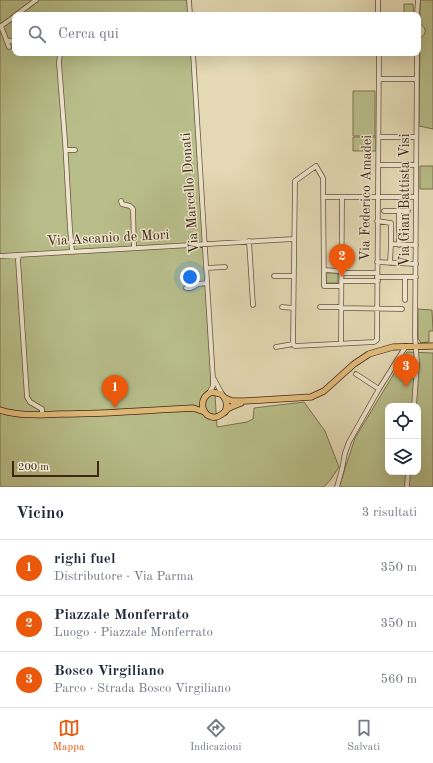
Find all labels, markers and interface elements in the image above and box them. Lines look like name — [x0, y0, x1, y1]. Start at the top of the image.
search box — [12, 12, 421, 56]
icon: search — [26, 23, 48, 45]
text: Cerca qui — [58, 27, 119, 42]
street label: Via Marcello Donati — [179, 132, 201, 254]
street label: Via Gian Battista Visi — [398, 133, 412, 266]
street label: Via Federico Amadei — [358, 135, 374, 261]
street label: Via Ascanio de Mori — [46, 228, 170, 248]
pin: 2 — [329, 244, 355, 277]
your location — [180, 267, 200, 287]
pin: 3 — [393, 354, 419, 387]
pin: 1 — [102, 375, 128, 408]
map controls — [385, 403, 421, 475]
button: locate — [385, 403, 421, 439]
button: layers — [385, 439, 421, 475]
scale bar — [12, 459, 99, 478]
text: 200 m — [18, 462, 49, 473]
text: Vicino — [16, 505, 64, 522]
text: 3 risultati — [362, 506, 417, 519]
text: righi fuel — [54, 552, 116, 567]
text: 1 — [25, 561, 33, 574]
text: 350 m — [380, 561, 417, 574]
text: Distributore · Via Parma — [54, 570, 193, 583]
text: Piazzale Monferrato — [54, 608, 189, 623]
text: 2 — [25, 617, 33, 630]
text: 350 m — [380, 617, 417, 630]
text: Luogo · Piazzale Monferrato — [54, 626, 213, 639]
text: Bosco Virgiliano — [54, 664, 164, 679]
text: 3 — [25, 673, 33, 686]
text: 560 m — [380, 673, 417, 686]
text: Parco · Strada Bosco Virgiliano — [54, 682, 231, 695]
tab: Mappa — [53, 717, 84, 755]
tab: Indicazioni — [190, 717, 241, 755]
tab: Salvati — [347, 717, 380, 755]

